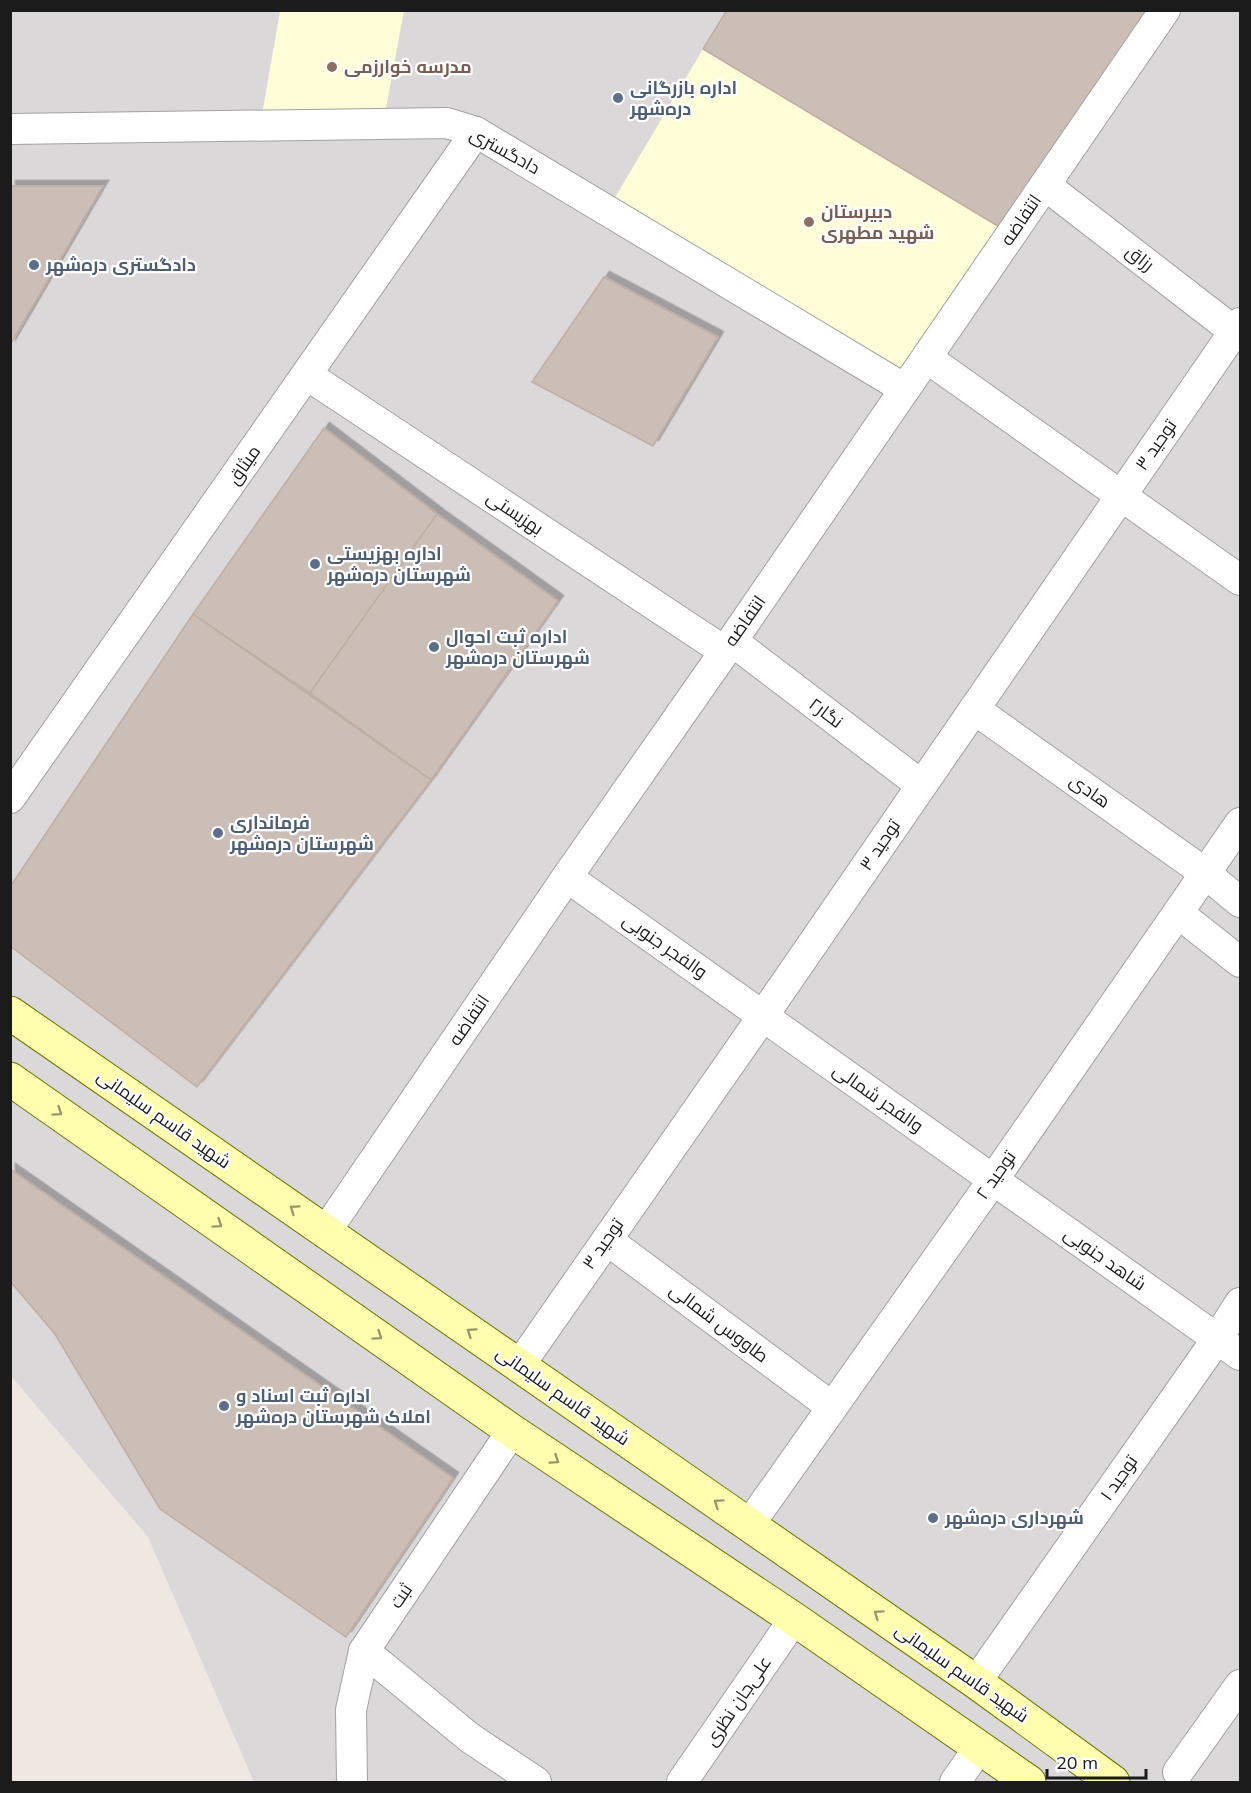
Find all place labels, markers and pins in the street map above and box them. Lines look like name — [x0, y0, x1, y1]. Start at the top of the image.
place label: مدرسه خوارزمی — [344, 55, 472, 78]
marker: مدرسه خوارزمی — [325, 60, 339, 74]
place label: اداره بازرگانی دره‌شهر — [629, 76, 737, 120]
marker: اداره بازرگانی دره‌شهر — [611, 91, 625, 105]
place label: دبیرستان شهید مطهری — [821, 200, 934, 244]
marker: دبیرستان شهید مطهری — [802, 215, 816, 229]
place label: دادگستری دره‌شهر — [45, 253, 196, 276]
marker: دادگستری دره‌شهر — [27, 258, 41, 272]
place label: اداره بهزیستی شهرستان دره‌شهر — [326, 542, 471, 586]
marker: اداره بهزیستی شهرستان دره‌شهر — [308, 557, 322, 571]
place label: اداره ثبت احوال شهرستان دره‌شهر — [445, 625, 590, 669]
marker: اداره ثبت احوال شهرستان دره‌شهر — [427, 640, 441, 654]
place label: فرمانداری شهرستان دره‌شهر — [229, 811, 374, 855]
marker: فرمانداری شهرستان دره‌شهر — [211, 826, 225, 840]
place label: اداره ثبت اسناد و املاک شهرستان دره‌شهر — [235, 1384, 431, 1428]
marker: اداره ثبت اسناد و املاک شهرستان دره‌شهر — [217, 1399, 231, 1413]
place label: شهرداری دره‌شهر — [944, 1506, 1084, 1529]
marker: شهرداری دره‌شهر — [926, 1511, 940, 1525]

